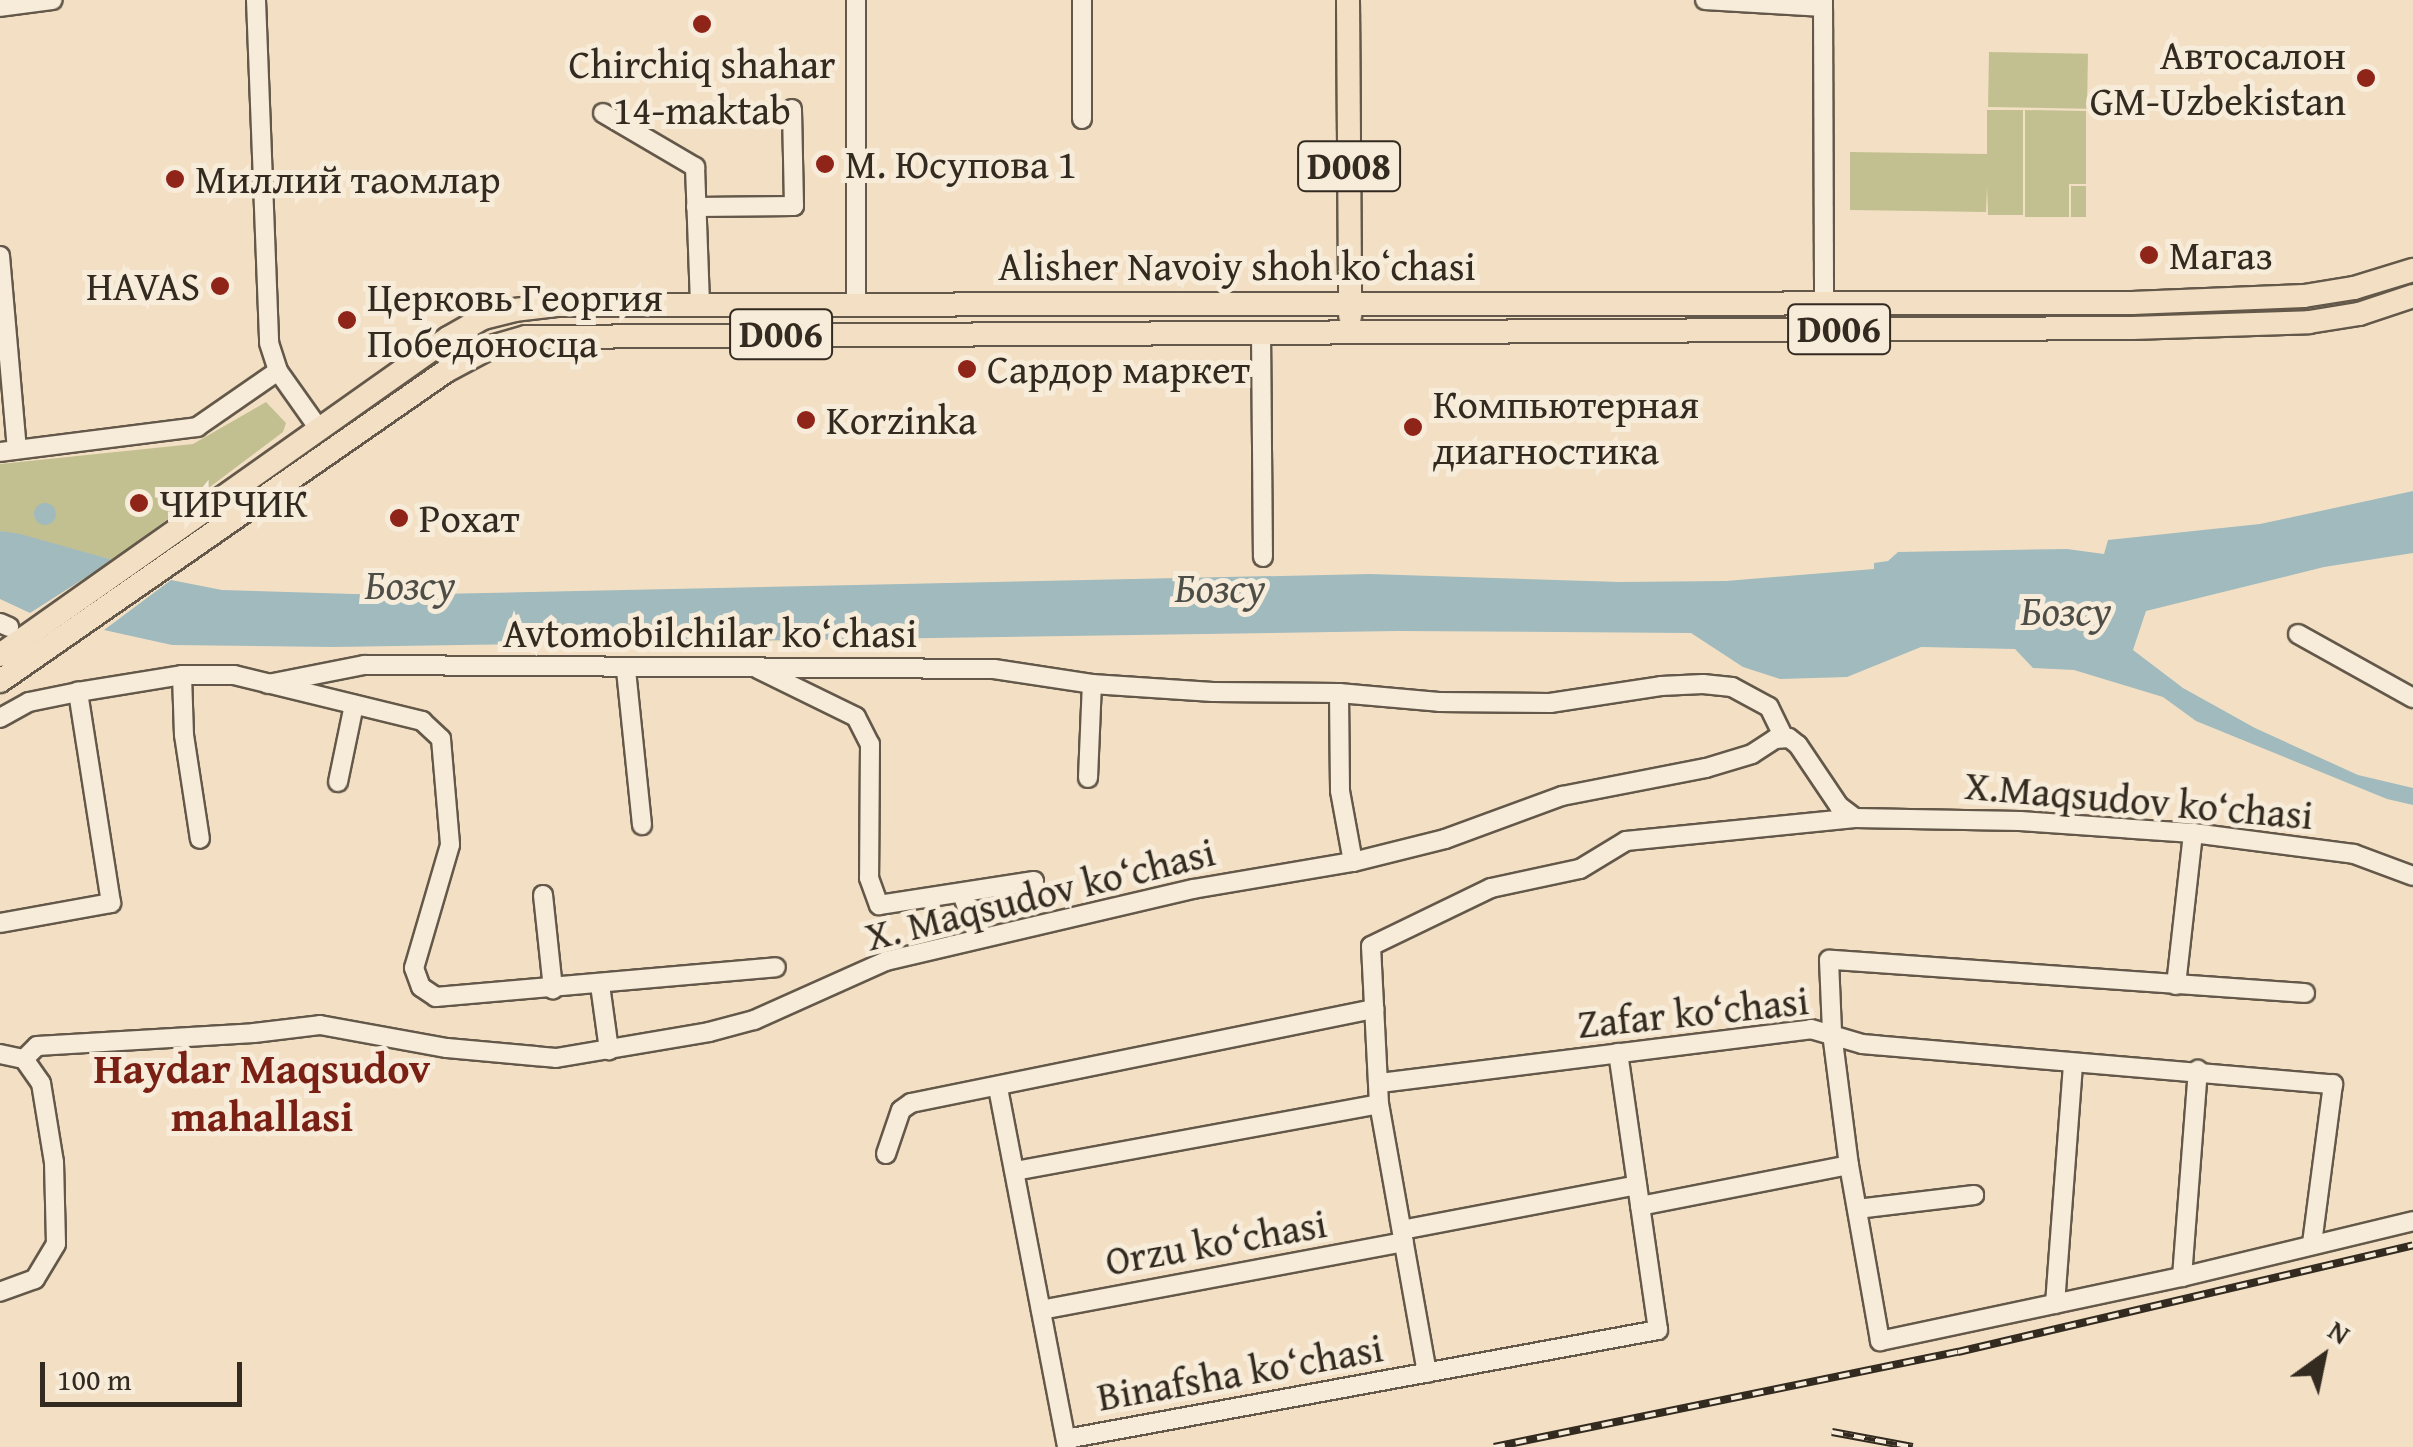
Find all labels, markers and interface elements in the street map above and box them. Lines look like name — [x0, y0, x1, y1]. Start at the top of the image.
marker: Chirchiq shahar 14-maktab — [691, 13, 713, 35]
place label: Автосалон GM-Uzbekistan — [2090, 31, 2346, 125]
place label: Chirchiq shahar 14-maktab — [568, 40, 836, 134]
marker: Автосалон GM-Uzbekistan — [2355, 67, 2377, 89]
road number: D008 — [1296, 133, 1402, 199]
place label: М. Юсупова 1 — [845, 140, 1077, 188]
marker: М. Юсупова 1 — [814, 153, 836, 175]
place label: Миллий таомлар — [195, 155, 501, 203]
marker: Миллий таомлар — [164, 168, 186, 190]
place label: Магаз — [2169, 231, 2273, 279]
street label: Alisher Navoiy shoh koʻchasi — [998, 242, 1476, 290]
marker: Магаз — [2138, 244, 2160, 266]
place label: HAVAS — [86, 262, 200, 310]
place label: Церковь Георгия Победоносца — [367, 273, 663, 367]
marker: HAVAS — [209, 275, 231, 297]
road number: D006 — [1786, 296, 1892, 362]
road number: D006 — [728, 301, 834, 367]
marker: Церковь Георгия Победоносца — [336, 309, 358, 331]
place label: Сардор маркет — [987, 345, 1250, 393]
marker: Сардор маркет — [956, 358, 978, 380]
place label: Компьютерная диагностика — [1433, 380, 1699, 474]
place label: Korzinka — [826, 396, 977, 444]
marker: Korzinka — [795, 409, 817, 431]
marker: Компьютерная диагностика — [1402, 416, 1424, 438]
place label: ЧИРЧИК — [159, 479, 308, 527]
marker: ЧИРЧИК — [128, 492, 150, 514]
place label: Рохат — [419, 494, 520, 542]
marker: Рохат — [388, 507, 410, 529]
water label: Бозсу — [364, 559, 456, 609]
water label: Бозсу — [1174, 562, 1266, 612]
water label: Бозсу — [2020, 585, 2112, 635]
street label: Avtomobilchilar ko‘chasi — [503, 609, 917, 657]
street label: X.Maqsudov ko‘chasi — [1963, 761, 2315, 839]
street label: X. Maqsudov ko‘chasi — [860, 827, 1220, 961]
street label: Zafar ko‘chasi — [1575, 976, 1811, 1048]
district label: Haydar Maqsudov mahallasi — [94, 1043, 430, 1142]
street label: Orzu ko‘chasi — [1102, 1199, 1330, 1285]
north arrow — [2273, 1307, 2373, 1407]
text: N — [2321, 1309, 2359, 1354]
street label: Binafsha ko‘chasi — [1093, 1323, 1387, 1421]
scale bar — [45, 1342, 248, 1404]
text: 100 m — [57, 1357, 131, 1401]

